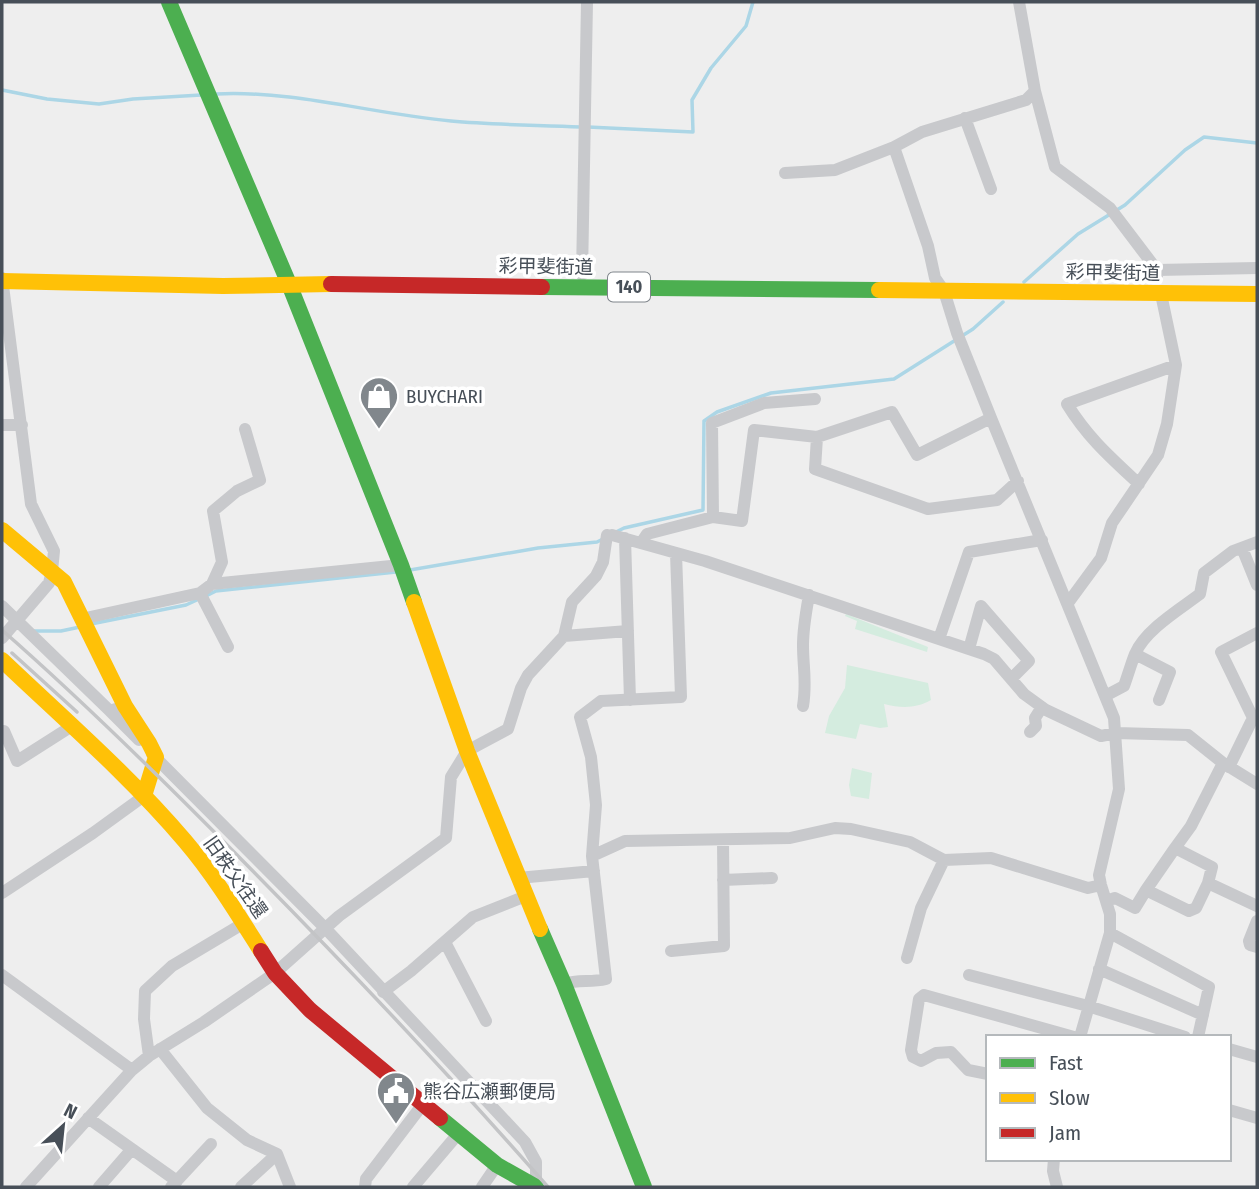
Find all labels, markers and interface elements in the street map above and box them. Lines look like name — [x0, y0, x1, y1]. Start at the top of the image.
street label: 彩甲斐街道 — [498, 254, 594, 279]
street label: 彩甲斐街道 — [1065, 260, 1161, 285]
road number: 140 — [608, 272, 650, 302]
shop icon: BUYCHARI — [358, 375, 400, 430]
place label: BUYCHARI — [406, 385, 483, 408]
street label: 旧秩父往還 — [199, 832, 272, 923]
legend — [986, 1035, 1231, 1161]
text: Fast — [1049, 1050, 1083, 1076]
public building icon: 熊谷広瀬郵便局 — [375, 1070, 417, 1125]
place label: 熊谷広瀬郵便局 — [423, 1080, 556, 1103]
text: Slow — [1049, 1085, 1090, 1111]
north arrow — [28, 1091, 98, 1161]
text: N — [60, 1098, 81, 1124]
text: Jam — [1049, 1120, 1081, 1146]

